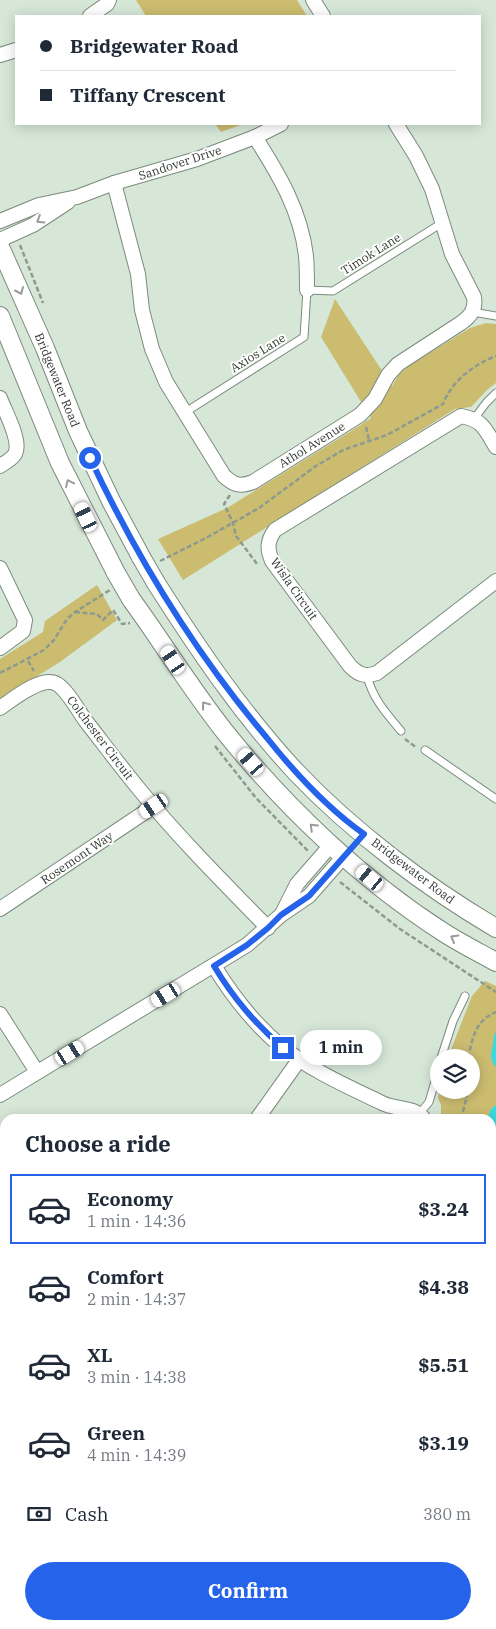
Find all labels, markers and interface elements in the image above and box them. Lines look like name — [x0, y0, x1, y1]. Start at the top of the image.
text: Bridgewater Road — [70, 34, 239, 58]
text: Tiffany Crescent — [70, 83, 225, 107]
street label: Sandover Drive — [136, 142, 223, 183]
one-way arrow — [36, 214, 45, 224]
street label: Timok Lane — [338, 229, 403, 278]
one-way arrow — [14, 286, 25, 295]
street label: Bridgewater Road — [32, 330, 83, 429]
street label: Axios Lane — [227, 330, 288, 375]
street label: Athol Avenue — [276, 418, 348, 471]
route start — [79, 447, 101, 469]
one-way arrow — [65, 479, 76, 488]
car — [72, 500, 99, 534]
street label: Wisla Circuit — [267, 555, 321, 623]
car — [158, 643, 187, 677]
street label: Colchester Circuit — [64, 693, 137, 783]
one-way arrow — [202, 701, 211, 711]
car — [235, 746, 266, 778]
car — [137, 791, 170, 821]
one-way arrow — [309, 824, 318, 833]
street label: Rosemont Way — [38, 828, 116, 887]
street label: Bridgewater Road — [369, 834, 458, 907]
car — [353, 863, 386, 893]
one-way arrow — [450, 934, 459, 944]
car — [149, 981, 182, 1009]
callout: 1 min — [300, 1030, 383, 1066]
route end — [272, 1037, 294, 1059]
text: 1 min — [319, 1037, 363, 1057]
car — [53, 1039, 86, 1067]
map controls — [430, 1049, 480, 1099]
button: layers — [430, 1049, 480, 1099]
text: Choose a ride — [25, 1129, 171, 1158]
icon: car — [27, 1187, 72, 1232]
text: Economy — [87, 1187, 173, 1211]
text: $3.24 — [418, 1197, 469, 1221]
text: 1 min · 14:36 — [87, 1211, 186, 1231]
icon: car — [27, 1265, 72, 1310]
text: Comfort — [87, 1265, 164, 1289]
text: $4.38 — [418, 1275, 469, 1299]
text: 2 min · 14:37 — [87, 1289, 186, 1309]
icon: car — [27, 1343, 72, 1388]
text: XL — [87, 1343, 113, 1367]
text: $5.51 — [418, 1353, 469, 1377]
text: 3 min · 14:38 — [87, 1367, 186, 1387]
icon: car — [27, 1421, 72, 1466]
text: Green — [87, 1421, 145, 1445]
text: $3.19 — [418, 1431, 469, 1455]
text: 4 min · 14:39 — [87, 1445, 186, 1465]
icon: cash — [25, 1500, 53, 1528]
text: Cash — [65, 1502, 109, 1526]
text: 380 m — [423, 1504, 471, 1524]
button: Confirm — [25, 1562, 471, 1620]

